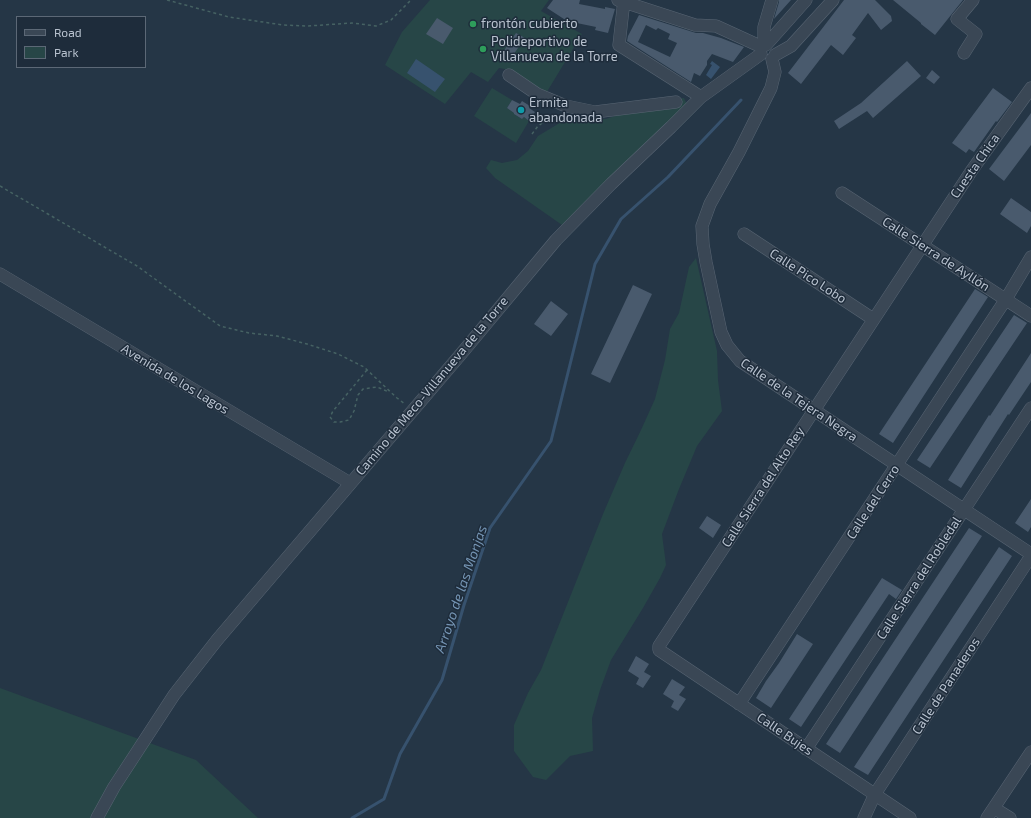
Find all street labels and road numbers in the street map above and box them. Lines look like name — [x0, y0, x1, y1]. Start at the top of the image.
street label: Cuesta Chica — [947, 131, 1003, 201]
street label: Calle Sierra de Ayllón — [879, 213, 993, 295]
street label: Calle Pico Lobo — [767, 245, 849, 307]
street label: Camino de Meco-Villanueva de la Torre — [353, 293, 511, 479]
street label: Avenida de los Lagos — [118, 341, 232, 417]
street label: Calle de la Tejera Negra — [738, 355, 860, 445]
street label: Calle Sierra del Alto Rey — [718, 424, 808, 550]
street label: Calle del Cerro — [843, 462, 903, 542]
street label: Calle Sierra del Robledal — [873, 514, 965, 642]
street label: Calle de Panaderos — [909, 635, 983, 737]
street label: Calle Bujes — [754, 710, 816, 758]

